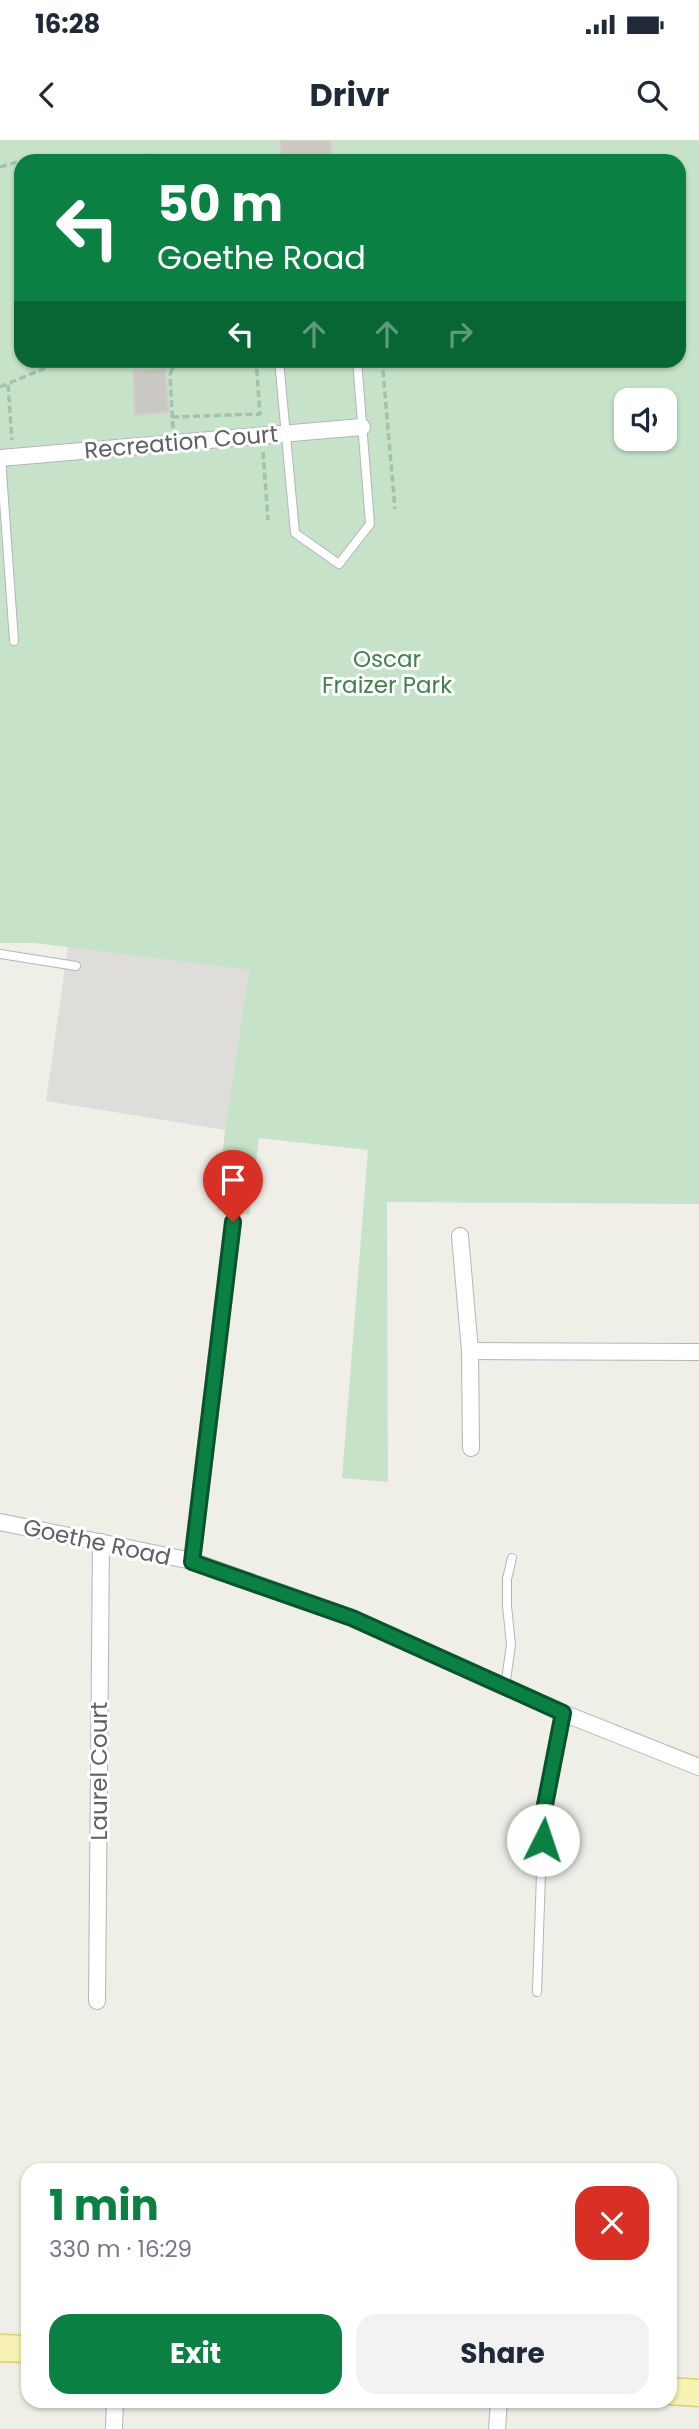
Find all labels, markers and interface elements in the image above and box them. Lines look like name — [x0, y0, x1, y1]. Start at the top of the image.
text: 16:28 — [35, 6, 100, 42]
text: Drivr — [309, 72, 390, 117]
icon: back — [28, 76, 66, 114]
icon: search — [633, 76, 671, 114]
text: 50 m — [157, 170, 283, 238]
icon: left — [42, 182, 133, 273]
text: Goethe Road — [157, 235, 366, 280]
icon: left — [222, 315, 260, 353]
icon: ahead — [295, 315, 333, 353]
icon: ahead — [368, 315, 406, 353]
icon: right — [441, 315, 479, 353]
map controls — [614, 388, 677, 451]
button: sound — [614, 388, 677, 451]
street label: Recreation Court — [83, 418, 279, 466]
park label: Oscar Fraizer Park — [322, 643, 452, 701]
pin — [203, 1150, 263, 1222]
icon: arrive — [214, 1161, 252, 1199]
street label: Goethe Road — [20, 1511, 174, 1573]
street label: Laurel Court — [83, 1702, 115, 1841]
position arrow — [506, 1803, 580, 1877]
text: 1 min — [49, 2176, 159, 2235]
button: close — [575, 2186, 649, 2260]
text: 330 m · 16:29 — [49, 2233, 192, 2265]
button: Exit — [49, 2314, 342, 2394]
button: Share — [356, 2314, 649, 2394]

